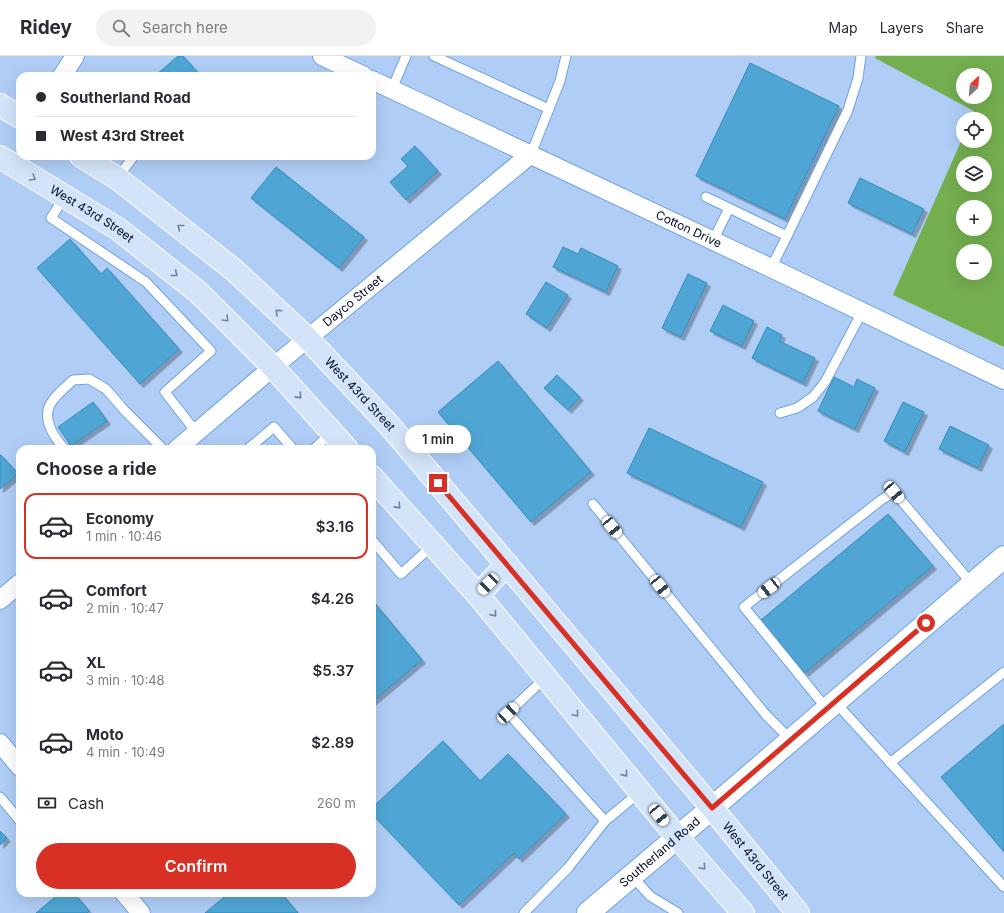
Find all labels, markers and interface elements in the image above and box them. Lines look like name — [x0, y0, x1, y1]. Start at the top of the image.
search box — [96, 10, 376, 46]
text: Ridey — [20, 16, 72, 39]
icon: search — [110, 17, 132, 39]
text: Search here — [142, 18, 228, 37]
text: Map — [829, 19, 858, 36]
text: Layers — [880, 19, 924, 36]
text: Share — [946, 19, 984, 36]
north arrow — [956, 68, 992, 104]
map controls — [956, 68, 992, 280]
text: Southerland Road — [60, 88, 191, 107]
button: locate — [956, 112, 992, 148]
text: West 43rd Street — [60, 126, 184, 145]
button: layers — [956, 156, 992, 192]
one-way arrow — [29, 173, 36, 180]
street label: West 43rd Street — [48, 181, 137, 246]
button: + — [956, 200, 992, 236]
street label: Cotton Drive — [654, 207, 724, 251]
one-way arrow — [177, 225, 184, 232]
button: − — [956, 244, 992, 280]
one-way arrow — [171, 269, 178, 276]
street label: Dayco Street — [320, 271, 386, 330]
one-way arrow — [275, 309, 283, 317]
one-way arrow — [221, 314, 229, 322]
street label: West 43rd Street — [322, 354, 399, 434]
one-way arrow — [294, 391, 301, 398]
callout: 1 min — [405, 425, 471, 453]
text: 1 min — [422, 431, 454, 447]
text: Choose a ride — [36, 458, 157, 479]
route end — [429, 474, 447, 492]
car — [882, 479, 906, 505]
one-way arrow — [393, 501, 401, 509]
icon: car — [38, 508, 74, 544]
text: Economy — [86, 509, 154, 528]
car — [600, 514, 624, 540]
text: $3.16 — [316, 517, 354, 536]
text: 1 min · 10:46 — [86, 528, 162, 544]
car — [475, 571, 501, 597]
car — [648, 573, 672, 599]
car — [756, 576, 782, 600]
icon: car — [38, 580, 74, 616]
text: Comfort — [86, 581, 147, 600]
text: $4.26 — [311, 589, 354, 608]
text: 2 min · 10:47 — [86, 600, 164, 616]
one-way arrow — [489, 609, 496, 616]
route start — [917, 614, 935, 632]
icon: car — [38, 652, 74, 688]
text: XL — [86, 653, 106, 672]
text: $5.37 — [313, 661, 354, 680]
text: 3 min · 10:48 — [86, 672, 165, 688]
car — [495, 700, 521, 726]
one-way arrow — [572, 709, 579, 717]
icon: car — [38, 724, 74, 760]
text: Moto — [86, 725, 124, 744]
text: $2.89 — [311, 733, 354, 752]
text: 4 min · 10:49 — [86, 744, 165, 760]
one-way arrow — [621, 769, 628, 776]
icon: cash — [36, 792, 58, 814]
text: Cash — [68, 794, 104, 813]
text: 260 m — [317, 795, 356, 811]
car — [647, 802, 671, 828]
street label: Southerland Road — [616, 813, 703, 890]
street label: West 43rd Street — [720, 819, 792, 903]
button: Confirm — [36, 843, 356, 889]
one-way arrow — [699, 862, 706, 870]

